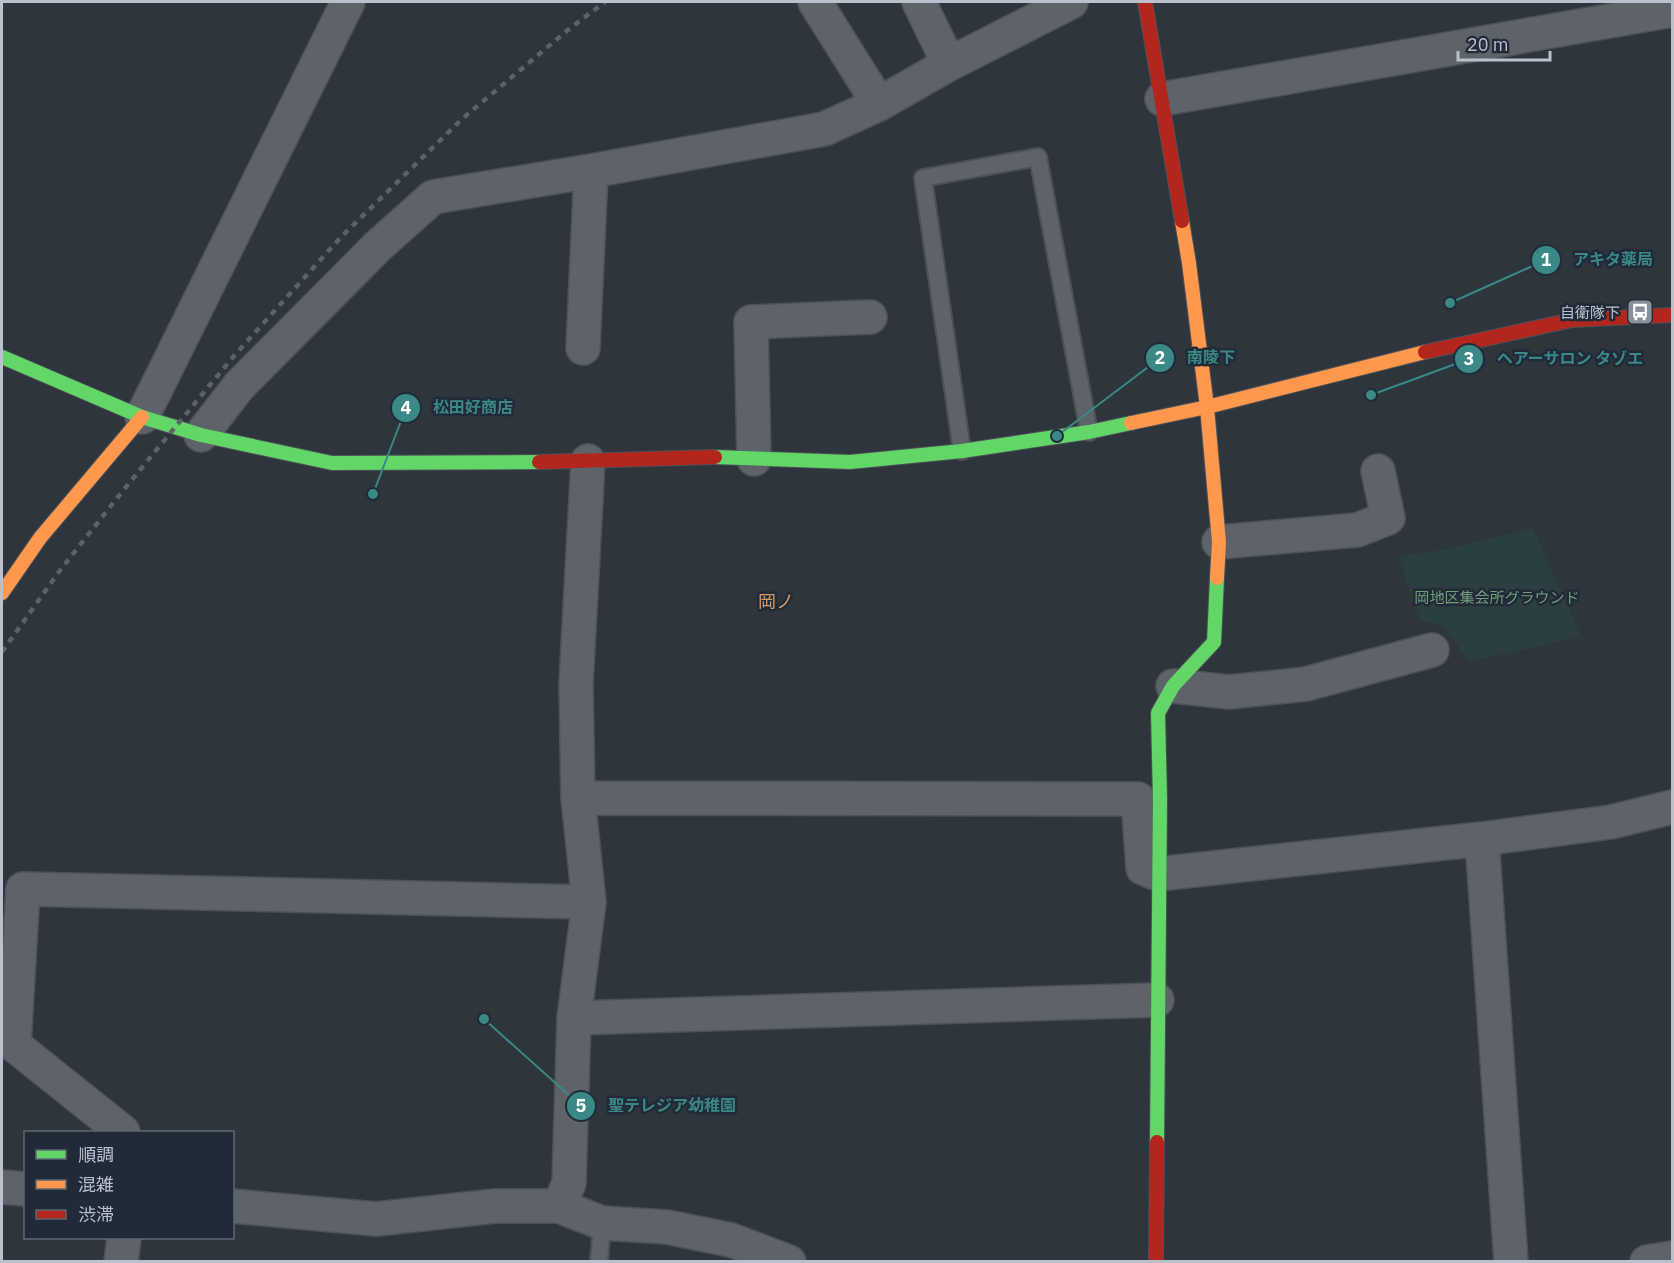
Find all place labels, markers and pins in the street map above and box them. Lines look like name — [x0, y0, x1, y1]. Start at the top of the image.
callout: アキタ薬局 — [1531, 243, 1665, 277]
bus stop icon: 自衛隊下 — [1625, 297, 1655, 327]
place label: 自衛隊下 — [1560, 303, 1620, 322]
callout: 南陵下 — [1145, 341, 1247, 375]
callout: ヘアーサロン タゾエ — [1454, 342, 1655, 376]
callout: 松田好商店 — [391, 391, 525, 425]
callout: 聖テレジア幼稚園 — [566, 1089, 748, 1123]

